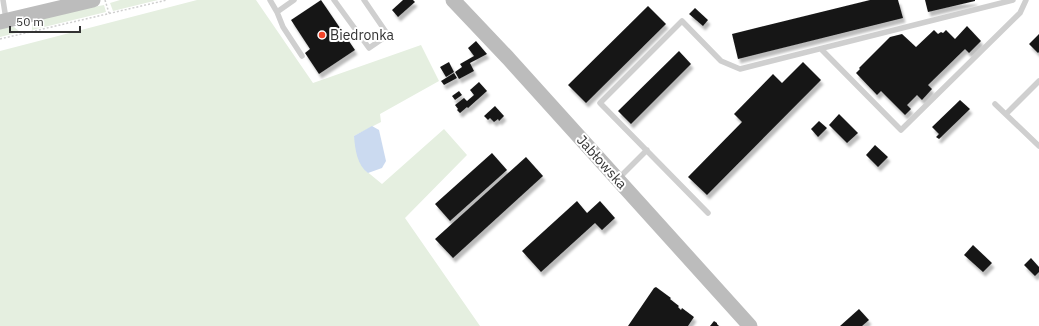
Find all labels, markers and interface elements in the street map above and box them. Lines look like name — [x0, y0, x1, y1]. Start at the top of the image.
scale bar — [10, 8, 80, 34]
text: 50 m — [16, 14, 44, 29]
place label: Biedronka — [330, 26, 395, 44]
marker: Biedronka — [317, 30, 327, 40]
street label: Jabłowska — [573, 131, 631, 193]

